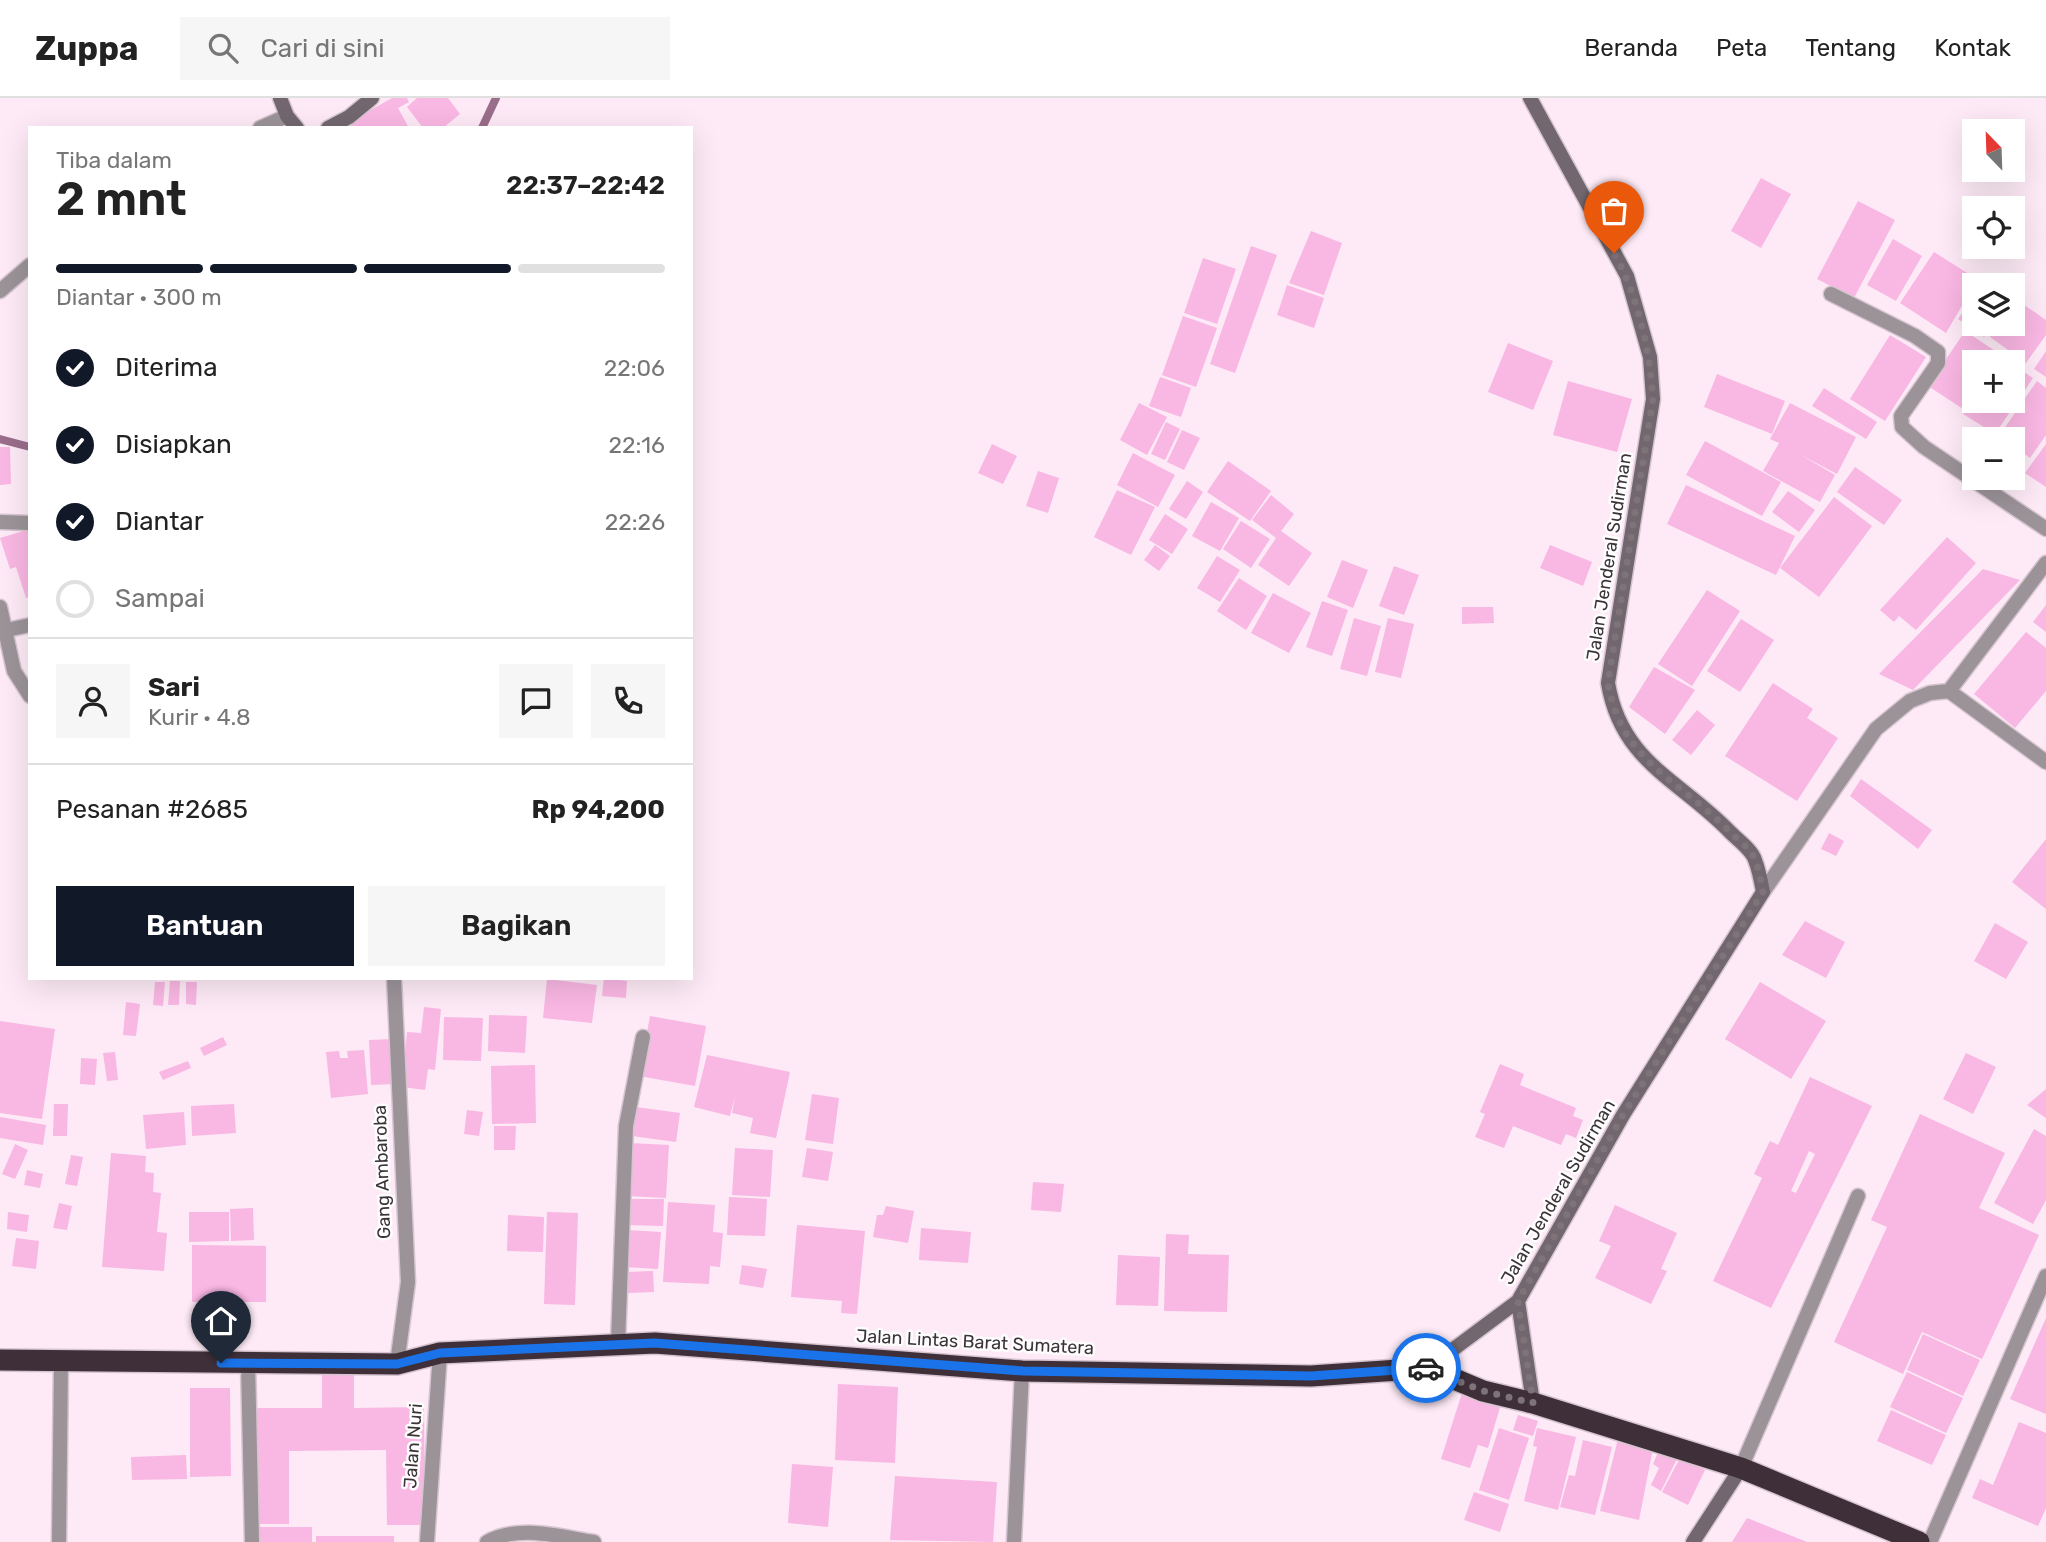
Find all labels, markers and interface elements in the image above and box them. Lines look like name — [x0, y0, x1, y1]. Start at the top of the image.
search box — [180, 17, 670, 80]
text: Zuppa — [35, 29, 138, 68]
icon: search — [204, 29, 242, 67]
text: Cari di sini — [260, 33, 384, 64]
text: Beranda — [1584, 34, 1678, 62]
text: Peta — [1716, 34, 1767, 62]
text: Tentang — [1805, 34, 1896, 62]
text: Kontak — [1934, 34, 2011, 62]
north arrow — [1962, 119, 2025, 182]
map controls — [1962, 119, 2025, 490]
text: Tiba dalam — [56, 146, 172, 174]
text: 22:37–22:42 — [506, 170, 665, 201]
text: 2 mnt — [56, 172, 187, 227]
pin — [1584, 181, 1644, 253]
icon: bag — [1595, 192, 1633, 230]
button: locate — [1962, 196, 2025, 259]
button: layers — [1962, 273, 2025, 336]
text: Diantar · 300 m — [56, 283, 222, 311]
icon: check — [56, 349, 94, 387]
button: + — [1962, 350, 2025, 413]
text: Diterima — [115, 352, 218, 383]
text: 22:06 — [604, 354, 665, 382]
icon: check — [56, 426, 94, 464]
button: − — [1962, 427, 2025, 490]
text: Disiapkan — [115, 429, 232, 460]
text: 22:16 — [608, 431, 665, 459]
street label: Jalan Jenderal Sudirman — [1582, 451, 1636, 663]
icon: check — [56, 503, 94, 541]
text: Diantar — [115, 506, 204, 537]
text: 22:26 — [605, 508, 665, 536]
text: Sampai — [115, 583, 205, 614]
button: person — [56, 664, 130, 738]
button: chat — [499, 664, 573, 738]
button: phone — [591, 664, 665, 738]
text: Sari — [148, 672, 200, 703]
text: Kurir · 4.8 — [148, 703, 251, 731]
text: Pesanan #2685 — [56, 794, 248, 825]
text: Rp 94,200 — [532, 794, 665, 825]
button: Bantuan — [56, 886, 354, 966]
button: Bagikan — [368, 886, 665, 966]
street label: Jalan Jenderal Sudirman — [1496, 1095, 1620, 1289]
street label: Gang Ambaroba — [369, 1105, 395, 1239]
pin — [191, 1291, 251, 1363]
icon: home — [202, 1302, 240, 1340]
street label: Jalan Lintas Barat Sumatera — [855, 1325, 1095, 1359]
courier — [1391, 1333, 1461, 1403]
icon: car — [1407, 1349, 1445, 1387]
street label: Jalan Nuri — [399, 1403, 427, 1489]

